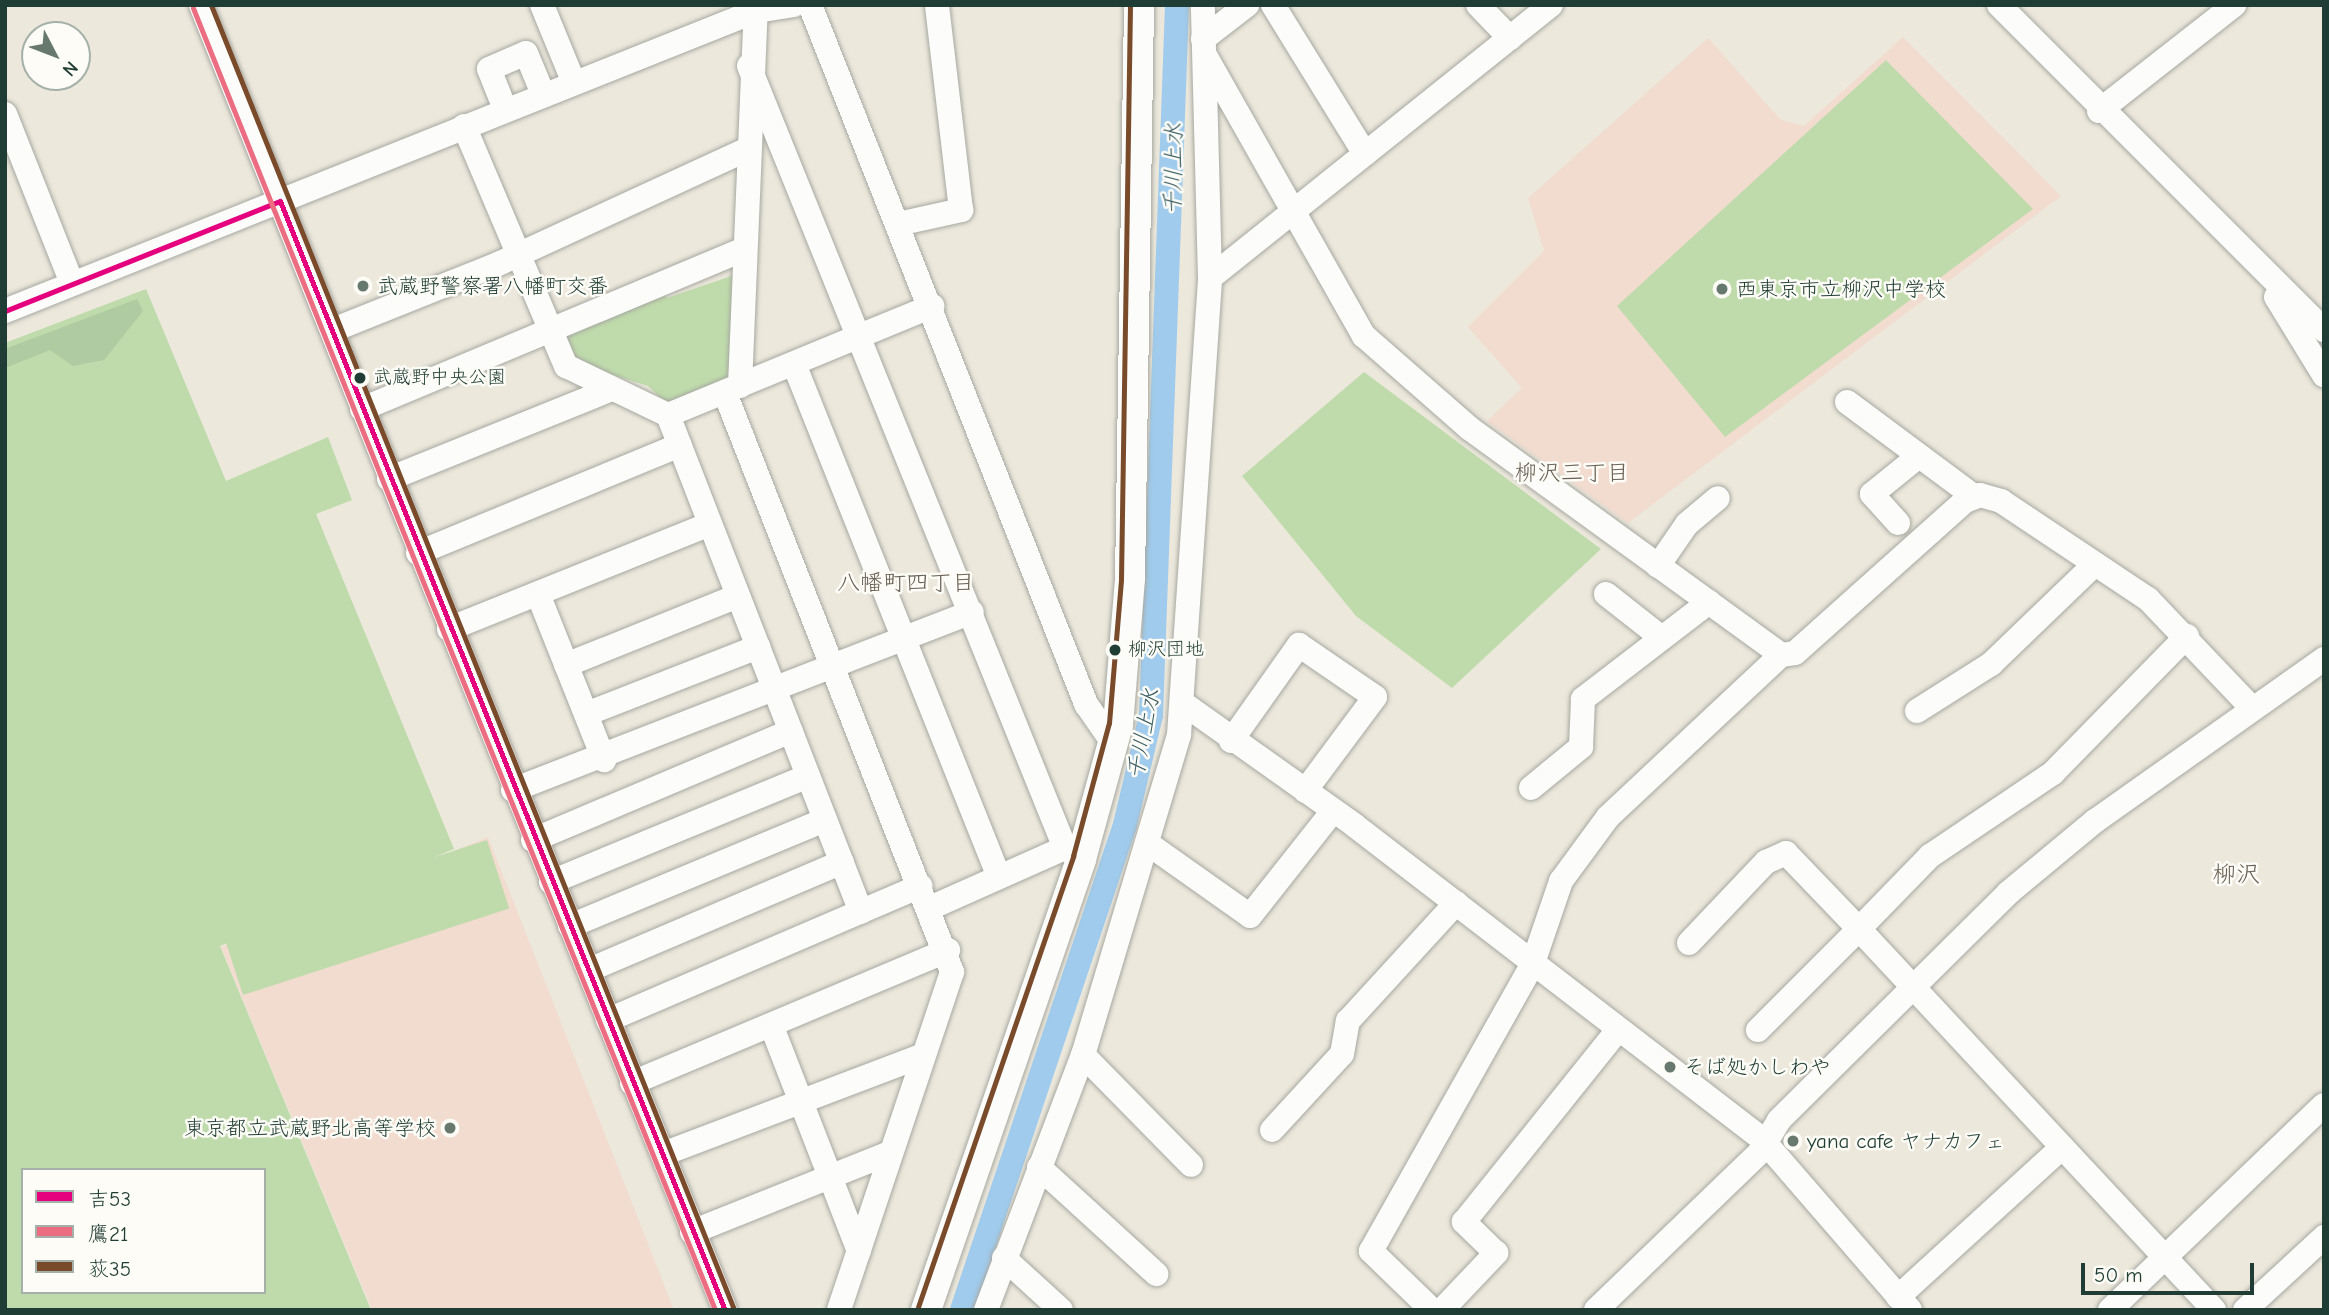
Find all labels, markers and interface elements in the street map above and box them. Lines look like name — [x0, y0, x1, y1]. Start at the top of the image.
north arrow — [21, 21, 91, 91]
text: N — [58, 57, 82, 81]
water label: 千川上水 — [1159, 123, 1189, 215]
place label: 武蔵野警察署八幡町交番 — [377, 273, 608, 299]
place label: 西東京市立柳沢中学校 — [1736, 276, 1946, 302]
marker: 武蔵野警察署八幡町交番 — [355, 278, 371, 294]
marker: 西東京市立柳沢中学校 — [1714, 281, 1730, 297]
place label: 武蔵野中央公園 — [373, 367, 506, 389]
marker: 武蔵野中央公園 — [353, 371, 367, 385]
district label: 柳沢三丁目 — [1515, 459, 1629, 487]
district label: 八幡町四丁目 — [837, 569, 975, 597]
place label: 柳沢団地 — [1128, 639, 1204, 661]
marker: 柳沢団地 — [1108, 643, 1122, 657]
water label: 千川上水 — [1122, 686, 1166, 782]
district label: 柳沢 — [2212, 861, 2260, 889]
place label: そば処かしわや — [1684, 1054, 1831, 1080]
marker: そば処かしわや — [1662, 1059, 1678, 1075]
place label: 東京都立武蔵野北高等学校 — [184, 1115, 436, 1141]
marker: 東京都立武蔵野北高等学校 — [442, 1120, 458, 1136]
place label: yana cafe ヤナカフェ — [1807, 1128, 2005, 1154]
marker: yana cafe ヤナカフェ — [1785, 1133, 1801, 1149]
legend — [21, 1168, 266, 1294]
text: 吉53 — [88, 1187, 131, 1211]
text: 鷹21 — [88, 1222, 128, 1246]
scale bar — [2084, 1248, 2257, 1292]
text: 荻35 — [88, 1257, 131, 1281]
text: 50 m — [2094, 1263, 2143, 1287]

